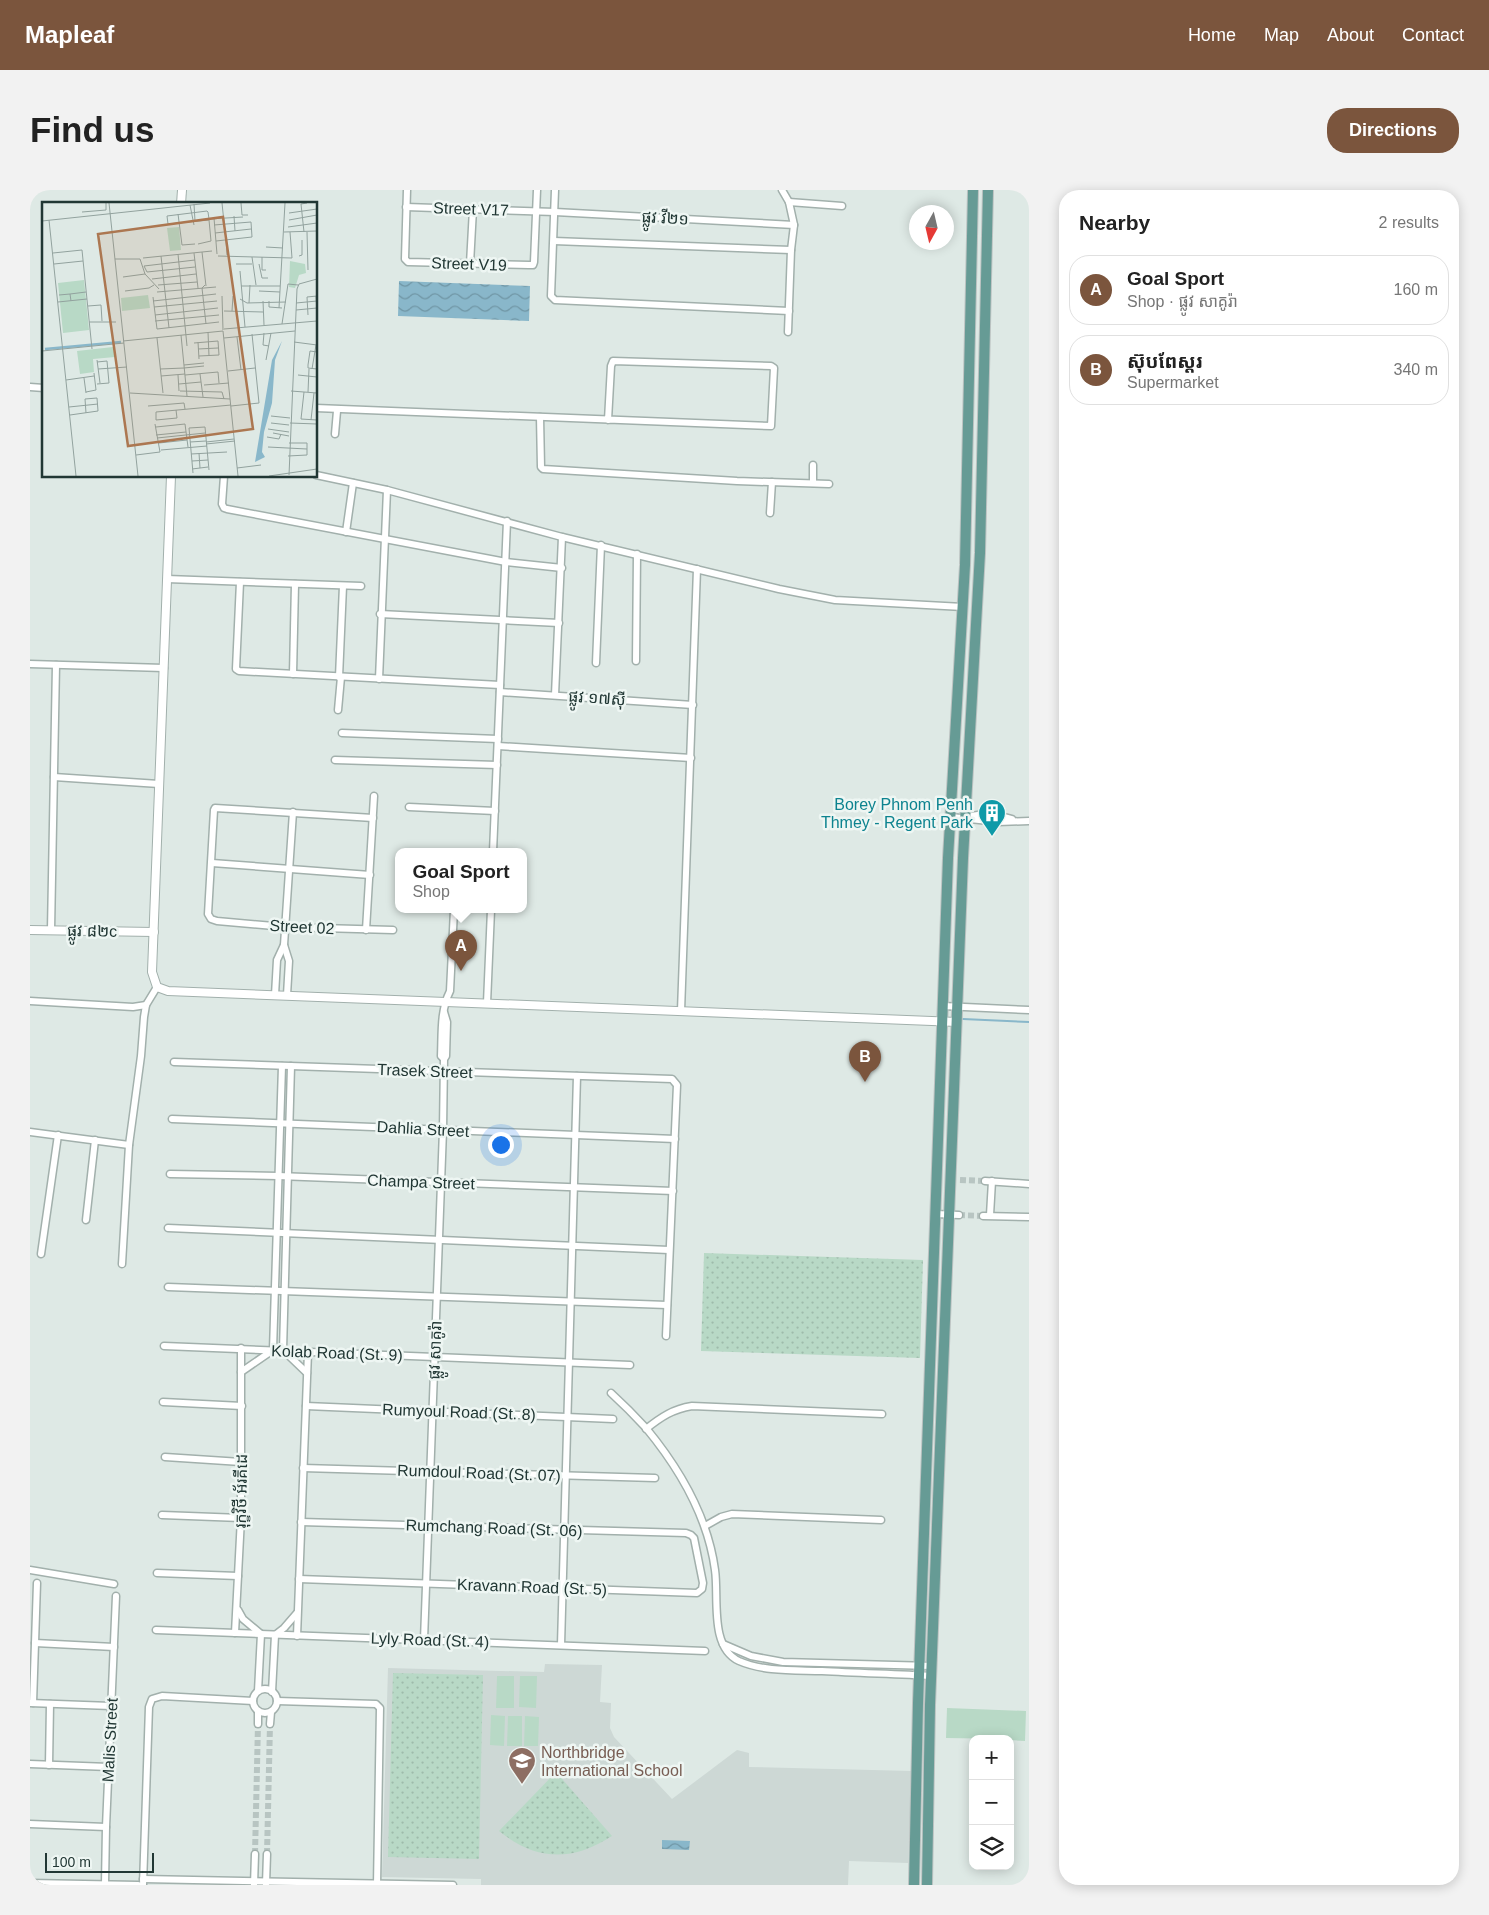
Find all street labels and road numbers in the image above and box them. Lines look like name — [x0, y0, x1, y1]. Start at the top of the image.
street label: Street V17 — [433, 199, 509, 219]
street label: ផ្លូវ វី២១ — [641, 207, 689, 233]
street label: Street V19 — [431, 254, 507, 274]
street label: ផ្លូវ ១៧ស៊ី — [567, 686, 626, 714]
street label: Street 02 — [269, 917, 335, 937]
street label: ផ្លូវ ៨២c — [67, 922, 117, 946]
street label: Trasek Street — [377, 1061, 474, 1081]
street label: Dahlia Street — [376, 1118, 470, 1140]
street label: Champa Street — [367, 1172, 476, 1192]
street label: ផ្លូវ សាគូរ៉ា — [425, 1320, 450, 1380]
street label: Kolab Road (St. 9) — [271, 1342, 403, 1364]
street label: Rumyoul Road (St. 8) — [382, 1401, 536, 1423]
street label: រុក្ខវិថី អ័រគីដេ — [229, 1454, 253, 1528]
street label: Rumdoul Road (St. 07) — [397, 1462, 561, 1484]
street label: Rumchang Road (St. 06) — [405, 1516, 583, 1540]
street label: Kravann Road (St. 5) — [457, 1576, 607, 1598]
street label: Lyly Road (St. 4) — [370, 1629, 490, 1651]
street label: Malis Street — [99, 1697, 121, 1783]

